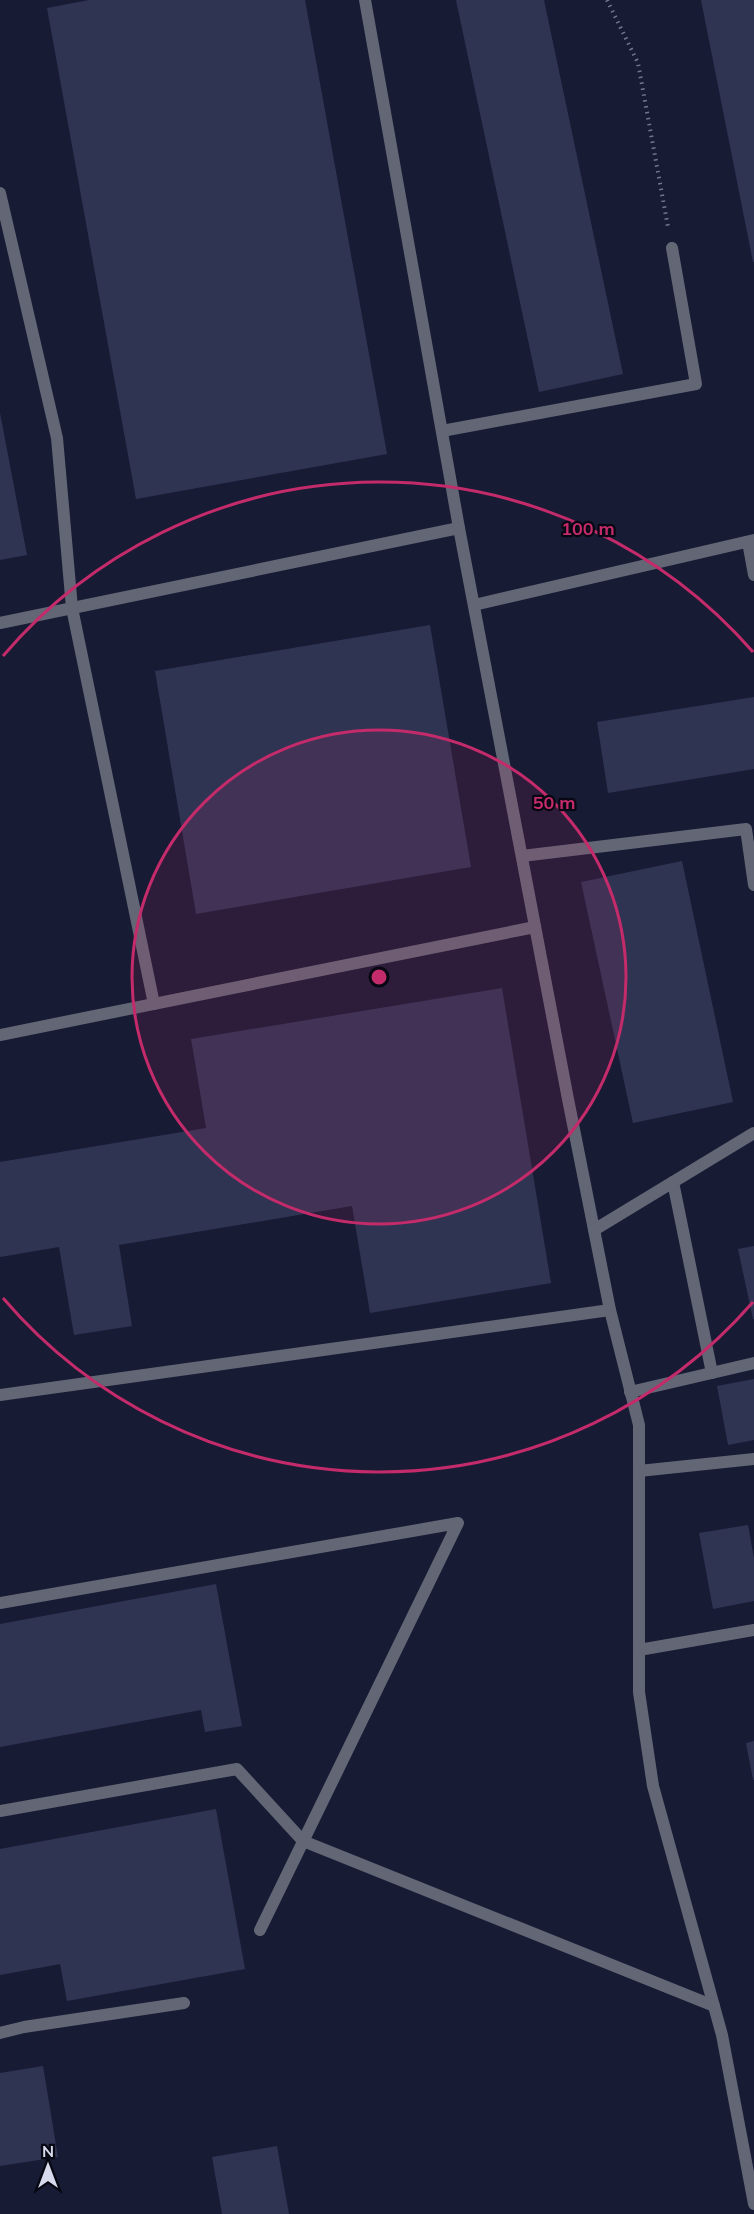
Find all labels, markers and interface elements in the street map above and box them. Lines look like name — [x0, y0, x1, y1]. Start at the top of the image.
text: 100 m — [561, 517, 615, 540]
text: 50 m — [533, 791, 575, 814]
centre of rings — [369, 967, 389, 987]
north arrow — [18, 2136, 78, 2196]
text: N — [42, 2141, 54, 2161]

